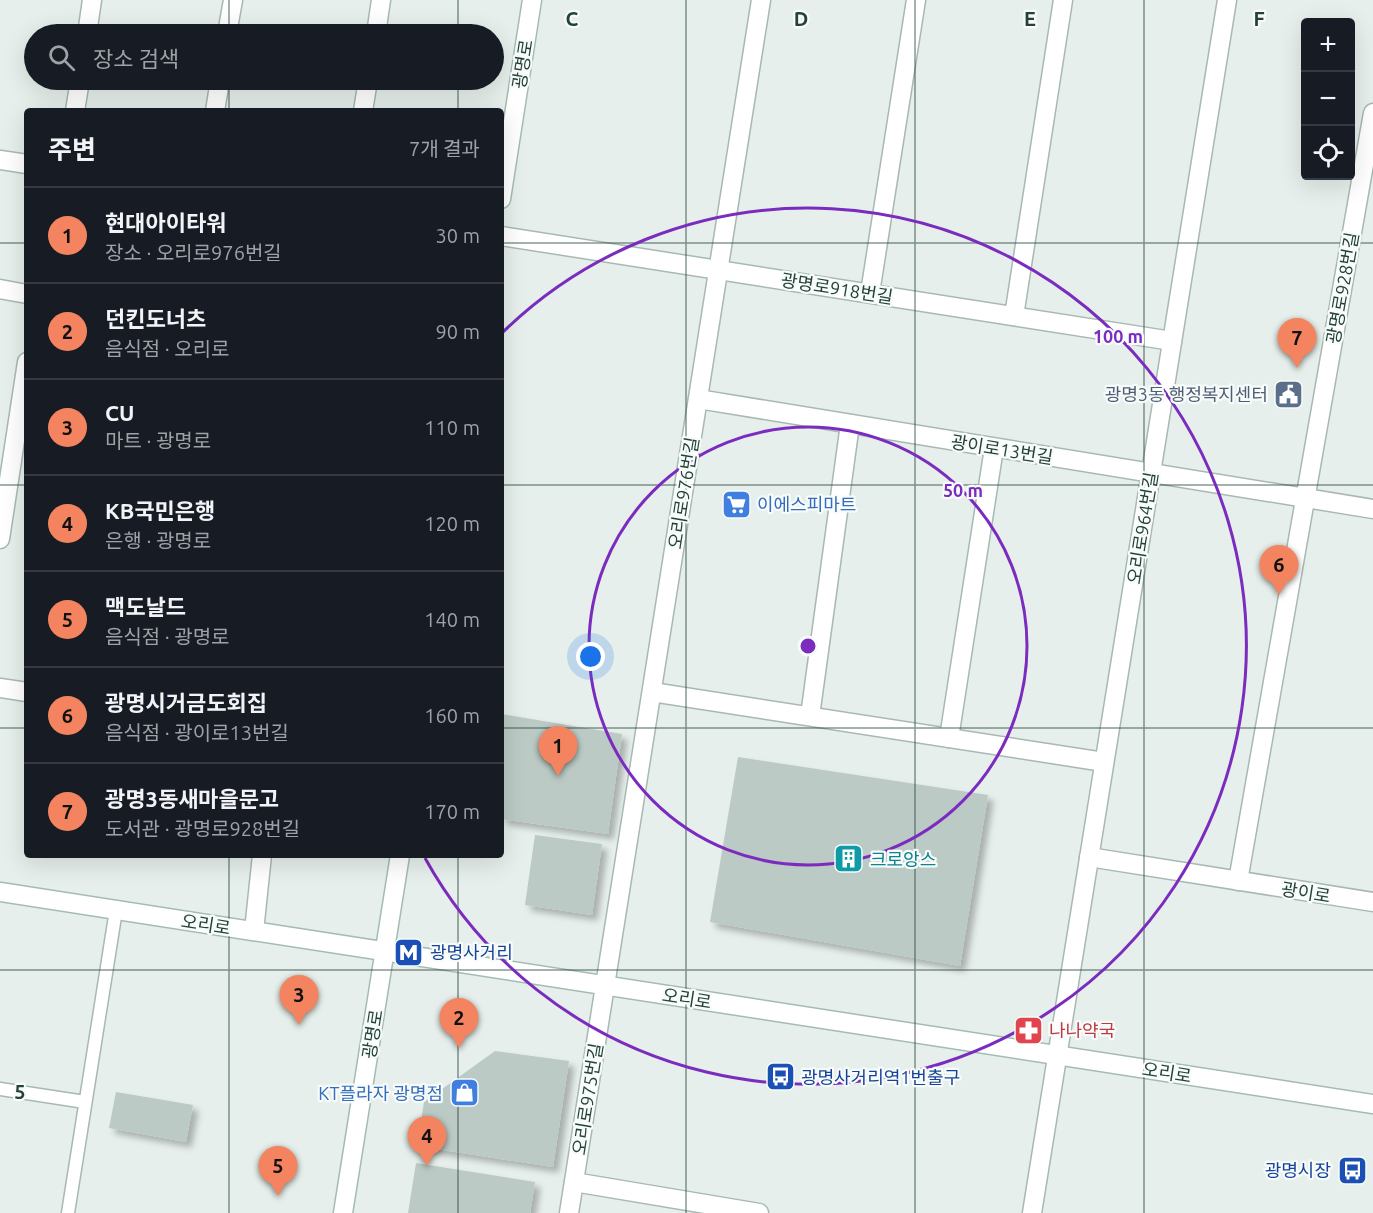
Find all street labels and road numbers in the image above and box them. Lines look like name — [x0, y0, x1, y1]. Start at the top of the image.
street label: 광명로 — [508, 38, 536, 90]
street label: 광명로928번길 — [1322, 230, 1362, 346]
street label: 광명로918번길 — [780, 269, 894, 307]
street label: 광이로13번길 — [950, 431, 1054, 467]
street label: 오리로976번길 — [664, 436, 702, 550]
street label: 오리로964번길 — [1123, 471, 1161, 585]
street label: 광이로 — [1280, 878, 1332, 906]
street label: 오리로 — [180, 910, 232, 938]
street label: 오리로 — [661, 984, 713, 1012]
street label: 광명로 — [358, 1008, 386, 1060]
street label: 오리로975번길 — [568, 1042, 606, 1156]
street label: 오리로 — [1141, 1058, 1193, 1086]

